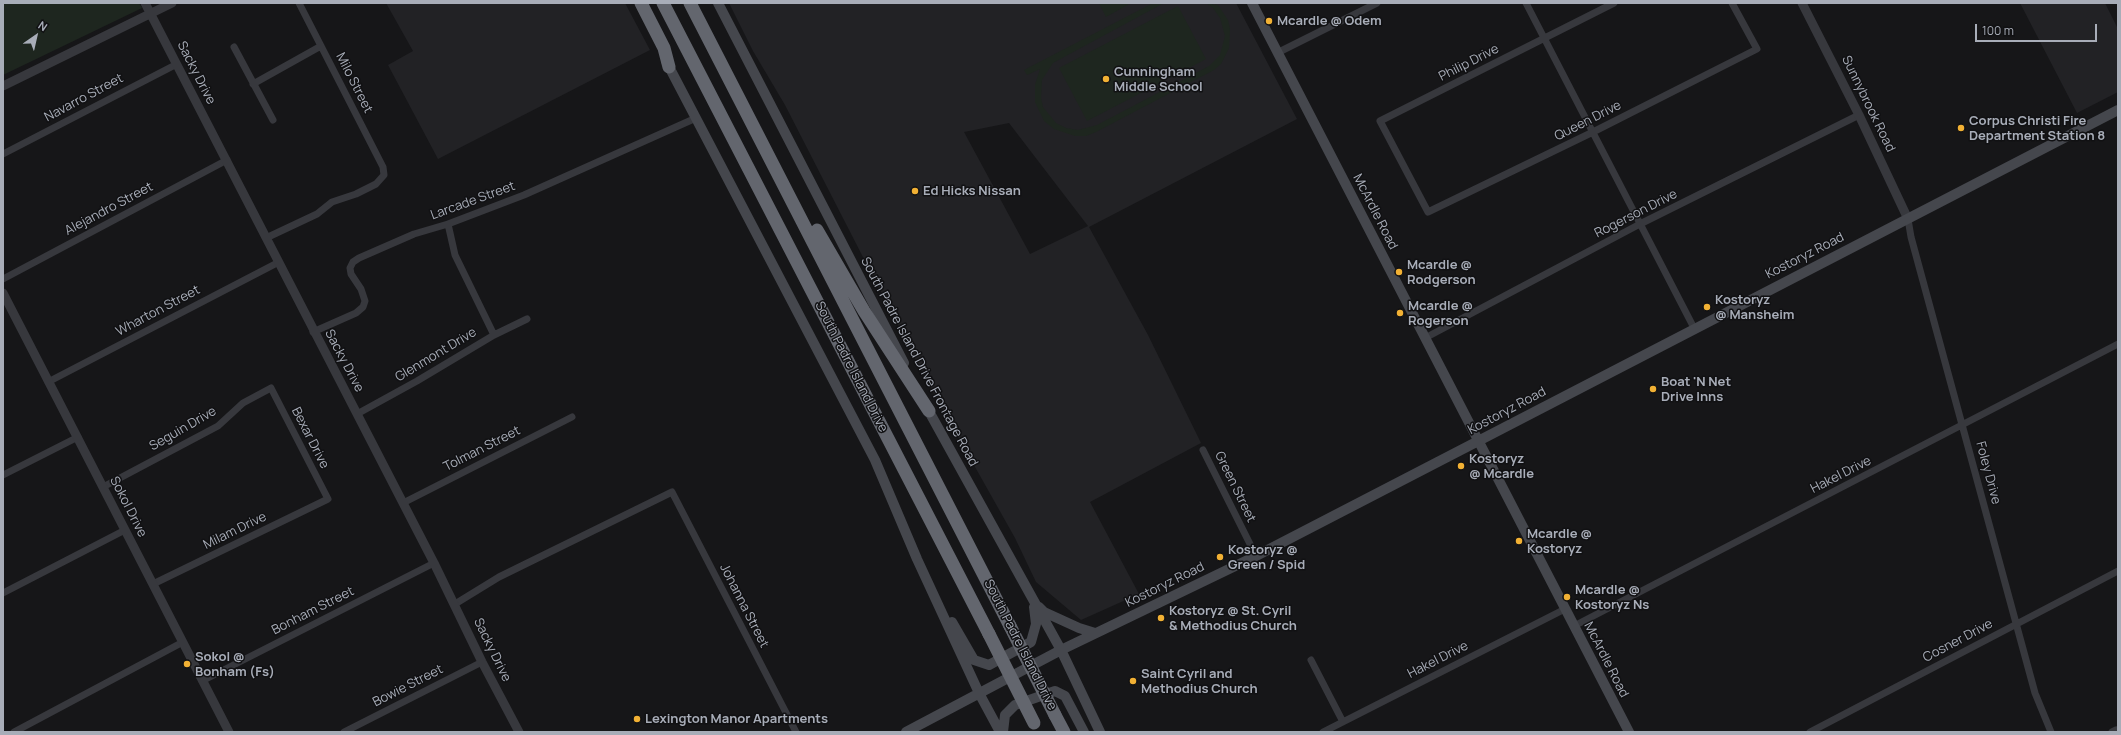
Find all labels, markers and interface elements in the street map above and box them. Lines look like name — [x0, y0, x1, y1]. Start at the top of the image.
place label: Mcardle @ Odem — [1277, 13, 1382, 29]
north arrow — [16, 16, 56, 56]
marker: Mcardle @ Odem — [1264, 16, 1274, 26]
scale bar — [1977, 16, 2099, 42]
text: N — [36, 17, 50, 34]
text: 100 m — [1982, 22, 2014, 39]
street label: Sacky Drive — [173, 39, 219, 107]
street label: Philip Drive — [1436, 41, 1502, 85]
street label: Milo Street — [332, 50, 376, 116]
street label: Sunnybrook Road — [1838, 53, 1898, 155]
place label: Cunningham Middle School — [1114, 64, 1203, 95]
street label: Navarro Street — [42, 71, 126, 125]
marker: Cunningham Middle School — [1101, 74, 1111, 84]
street label: Queen Drive — [1552, 98, 1624, 144]
place label: Corpus Christi Fire Department Station 8 — [1969, 113, 2105, 144]
marker: Corpus Christi Fire Department Station 8 — [1956, 123, 1966, 133]
street label: McArdle Road — [1349, 172, 1401, 252]
street label: Larcade Street — [429, 178, 517, 224]
street label: Alejandro Street — [62, 179, 156, 239]
place label: Ed Hicks Nissan — [923, 183, 1021, 199]
marker: Ed Hicks Nissan — [910, 186, 920, 196]
street label: Rogerson Drive — [1592, 186, 1680, 242]
street label: Kostoryz Road — [1763, 230, 1847, 282]
street label: South Padre Island Drive Frontage Road — [857, 255, 981, 469]
place label: Mcardle @ Rodgerson — [1407, 257, 1476, 288]
marker: Mcardle @ Rodgerson — [1394, 267, 1404, 277]
street label: Wharton Street — [113, 282, 203, 340]
place label: Kostoryz @ Mansheim — [1715, 292, 1795, 323]
place label: Mcardle @ Rogerson — [1408, 298, 1473, 329]
street label: South Padre Island Drive — [811, 299, 891, 435]
marker: Kostoryz @ Mansheim — [1702, 302, 1712, 312]
marker: Mcardle @ Rogerson — [1395, 308, 1405, 318]
street label: Glenmont Drive — [393, 325, 479, 385]
street label: Sacky Drive — [321, 327, 367, 395]
place label: Boat 'N Net Drive Inns — [1661, 374, 1731, 405]
street label: Kostoryz Road — [1465, 384, 1549, 438]
marker: Boat 'N Net Drive Inns — [1648, 384, 1658, 394]
street label: Seguin Drive — [147, 404, 219, 454]
street label: Bexar Drive — [288, 405, 332, 471]
street label: Tolman Street — [441, 423, 523, 475]
street label: Foley Drive — [1972, 440, 2004, 506]
street label: Green Street — [1211, 449, 1259, 525]
place label: Kostoryz @ Mcardle — [1469, 451, 1534, 482]
street label: Hakel Drive — [1808, 453, 1874, 497]
marker: Kostoryz @ Mcardle — [1456, 461, 1466, 471]
street label: Sokol Drive — [106, 474, 150, 540]
street label: Milam Drive — [201, 509, 269, 553]
place label: Mcardle @ Kostoryz — [1527, 526, 1592, 557]
marker: Mcardle @ Kostoryz — [1514, 536, 1524, 546]
place label: Kostoryz @ Green / Spid — [1228, 542, 1305, 573]
marker: Kostoryz @ Green / Spid — [1215, 552, 1225, 562]
street label: Kostoryz Road — [1123, 559, 1207, 611]
street label: Johanna Street — [716, 561, 772, 651]
street label: South Padre Island Drive — [980, 577, 1060, 713]
place label: Mcardle @ Kostoryz Ns — [1575, 582, 1649, 613]
street label: Bonham Street — [269, 584, 357, 638]
marker: Mcardle @ Kostoryz Ns — [1562, 592, 1572, 602]
place label: Kostoryz @ St. Cyril & Methodius Church — [1169, 603, 1297, 634]
marker: Kostoryz @ St. Cyril & Methodius Church — [1156, 613, 1166, 623]
street label: Sacky Drive — [470, 616, 514, 684]
street label: Cosner Drive — [1920, 616, 1996, 666]
street label: McArdle Road — [1580, 620, 1632, 700]
street label: Hakel Drive — [1405, 638, 1471, 682]
place label: Sokol @ Bonham (Fs) — [195, 649, 275, 680]
marker: Sokol @ Bonham (Fs) — [182, 659, 192, 669]
street label: Bowie Street — [370, 662, 446, 710]
place label: Saint Cyril and Methodius Church — [1141, 666, 1258, 697]
marker: Saint Cyril and Methodius Church — [1128, 676, 1138, 686]
place label: Lexington Manor Apartments — [645, 711, 828, 727]
marker: Lexington Manor Apartments — [632, 714, 642, 724]

